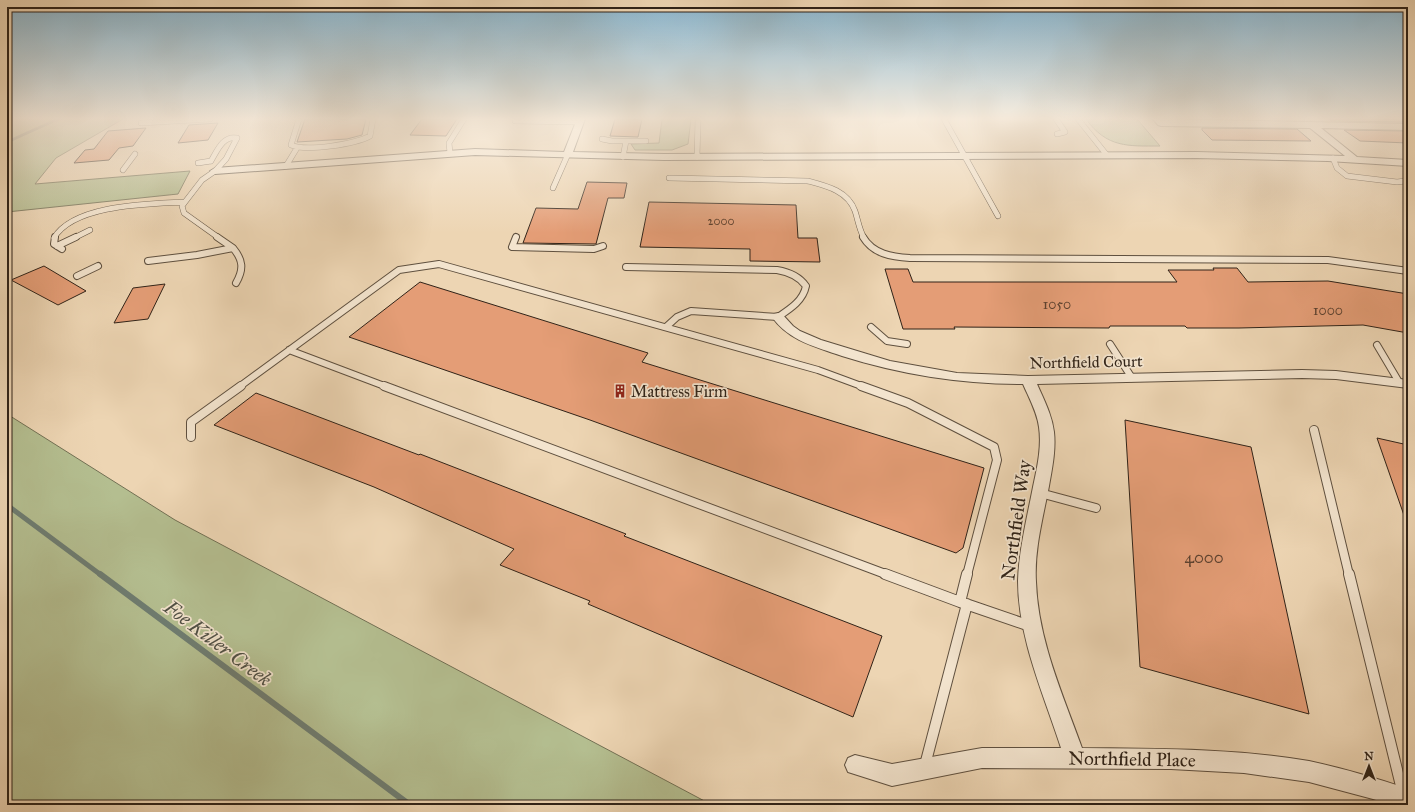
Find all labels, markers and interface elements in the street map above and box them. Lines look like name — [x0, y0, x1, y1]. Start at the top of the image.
house number: 2000 — [708, 214, 734, 228]
house number: 1050 — [1043, 296, 1071, 313]
house number: 1000 — [1313, 302, 1343, 319]
street label: Northfield Court — [1029, 352, 1143, 372]
place label: Mattress Firm — [631, 382, 728, 401]
building icon: Mattress Firm — [612, 383, 628, 399]
street label: Northfield Way — [996, 457, 1036, 582]
house number: 4000 — [1184, 547, 1224, 568]
water label: Foe Killer Creek — [159, 594, 277, 691]
street label: Northfield Place — [1068, 746, 1196, 772]
north arrow — [1349, 746, 1389, 786]
text: N — [1364, 750, 1374, 763]

